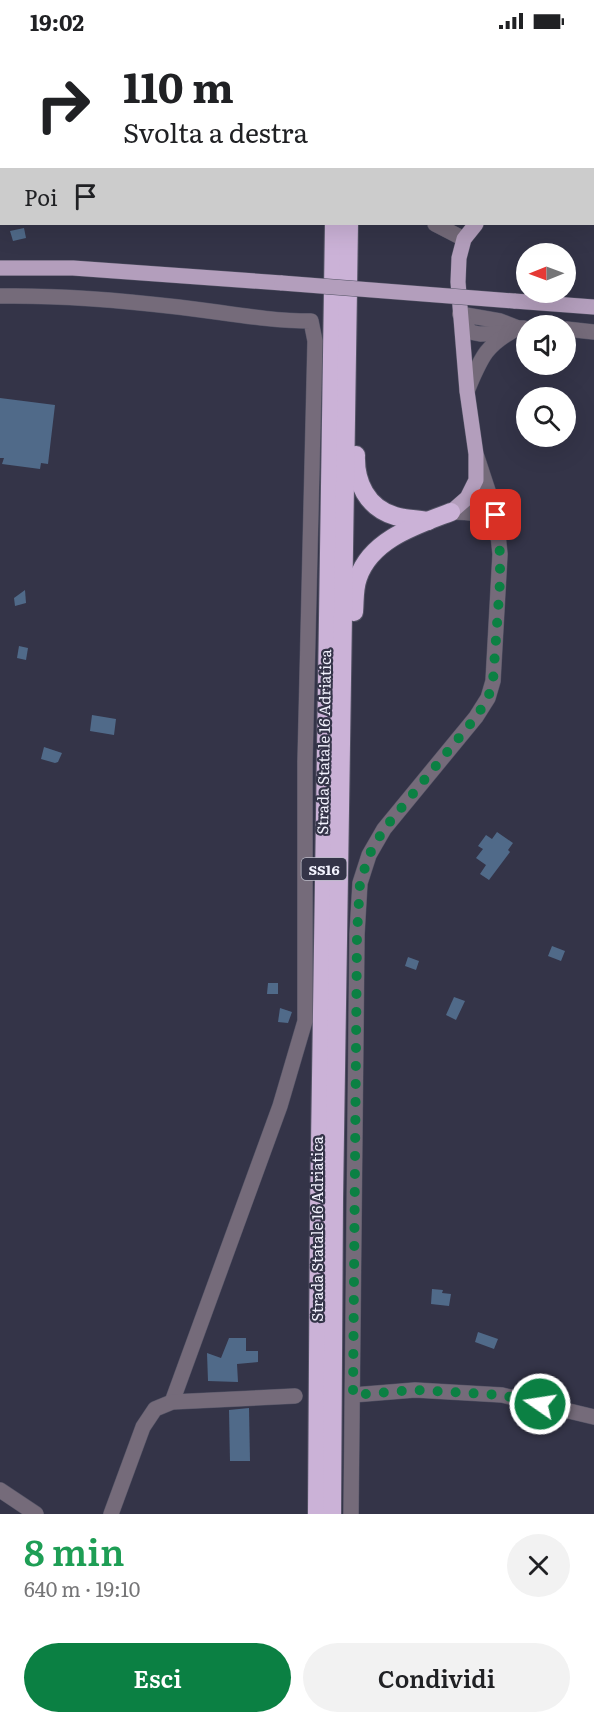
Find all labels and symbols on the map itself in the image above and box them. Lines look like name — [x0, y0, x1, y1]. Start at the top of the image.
north arrow — [516, 243, 576, 303]
pin — [470, 489, 521, 540]
street label: Strada Statale 16 Adriatica — [310, 648, 336, 835]
road number: SS16 — [302, 858, 346, 880]
street label: Strada Statale 16 Adriatica — [305, 1135, 328, 1322]
position arrow — [508, 1372, 572, 1436]

